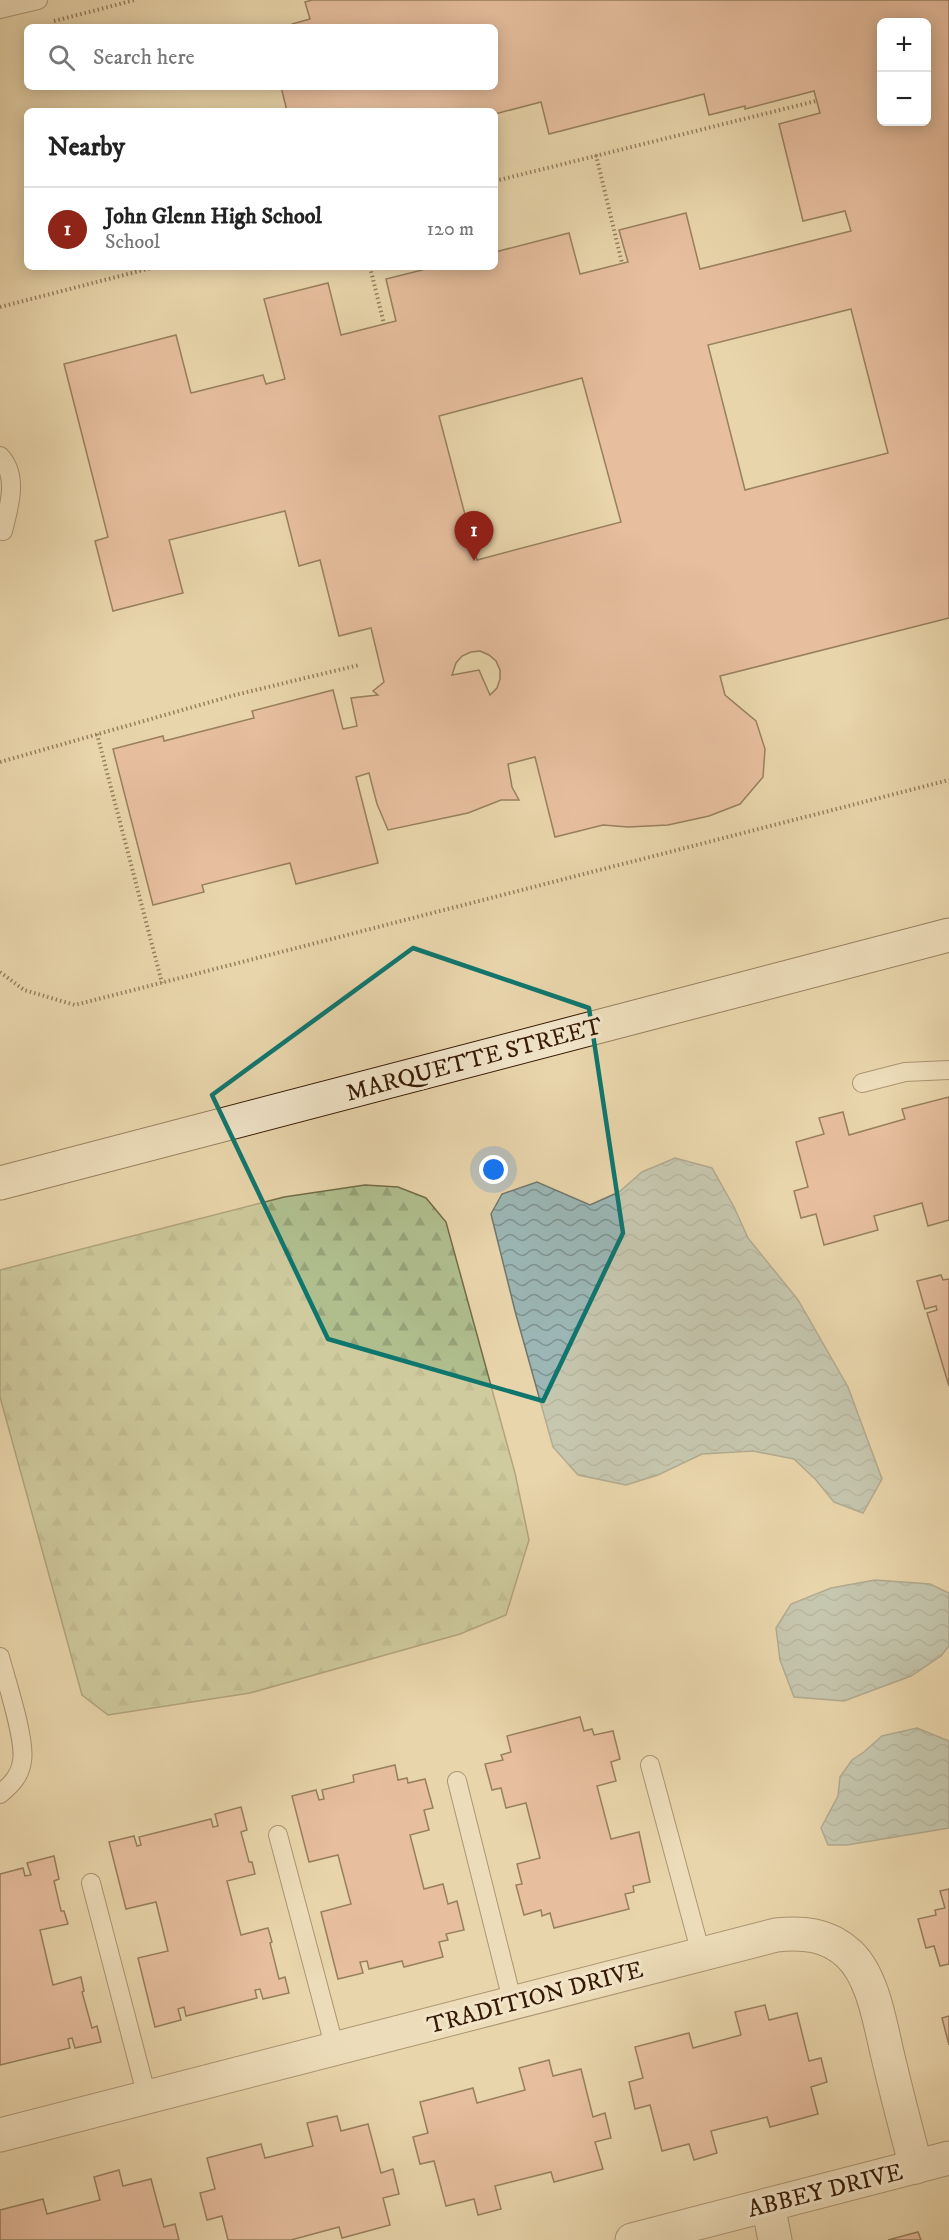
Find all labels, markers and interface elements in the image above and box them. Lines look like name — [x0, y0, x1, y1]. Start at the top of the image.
map controls — [877, 18, 931, 126]
button: + — [877, 18, 931, 72]
search box — [24, 24, 498, 90]
icon: search — [45, 41, 78, 74]
text: Search here — [93, 44, 195, 71]
button: − — [877, 72, 931, 126]
text: Nearby — [48, 131, 125, 164]
text: John Glenn High School — [105, 203, 322, 230]
text: 1 — [64, 217, 71, 242]
text: 120 m — [427, 217, 474, 242]
text: School — [105, 230, 160, 255]
pin: 1 — [454, 512, 494, 561]
street label: MARQUETTE STREET — [343, 1011, 606, 1109]
your location — [479, 1155, 508, 1184]
street label: TRADITION DRIVE — [424, 1955, 646, 2041]
street label: ABBEY DRIVE — [745, 2157, 906, 2225]

